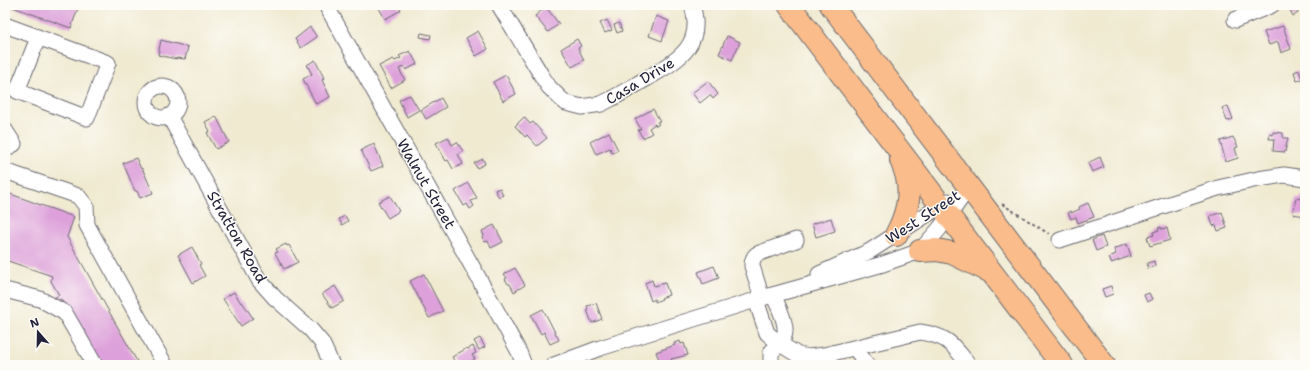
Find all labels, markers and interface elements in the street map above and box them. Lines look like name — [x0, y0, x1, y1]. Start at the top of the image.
street label: Casa Drive — [602, 53, 678, 109]
street label: Walnut Street — [392, 135, 460, 233]
street label: West Street — [882, 185, 964, 249]
street label: Stratton Road — [203, 187, 272, 287]
north arrow — [18, 312, 58, 352]
text: N — [28, 314, 42, 332]

